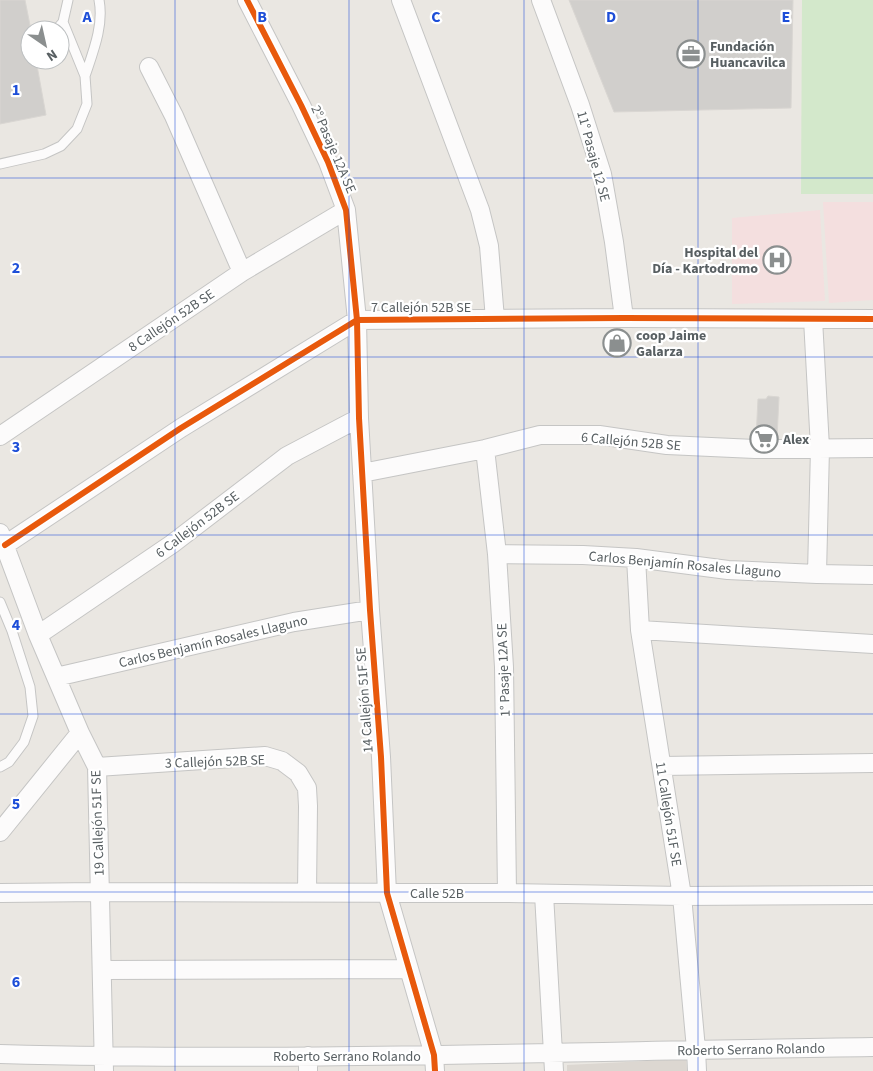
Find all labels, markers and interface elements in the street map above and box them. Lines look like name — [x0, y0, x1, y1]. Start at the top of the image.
text: A — [81, 6, 92, 28]
text: B — [257, 6, 267, 28]
text: C — [431, 6, 441, 28]
text: D — [606, 6, 616, 28]
text: E — [782, 6, 790, 28]
north arrow — [20, 20, 70, 70]
place label: Fundación Huancavilca — [710, 37, 786, 73]
office icon: Fundación Huancavilca — [676, 39, 706, 69]
text: N — [42, 44, 61, 66]
text: 1 — [12, 79, 20, 101]
street label: 2° Pasaje 12A SE — [305, 102, 361, 197]
street label: 11° Pasaje 12 SE — [571, 109, 615, 204]
place label: Hospital del Día - Kartodromo — [652, 243, 758, 279]
hospital icon: Hospital del Día - Kartodromo — [762, 245, 792, 275]
text: 2 — [12, 257, 20, 279]
street label: 8 Callejón 52B SE — [124, 285, 219, 357]
street label: 7 Callejón 52B SE — [371, 298, 471, 318]
place label: coop Jaime Galarza — [636, 326, 706, 362]
shop icon: coop Jaime Galarza — [602, 328, 632, 358]
supermarket icon: Alex — [749, 424, 779, 454]
street label: 6 Callejón 52B SE — [580, 428, 682, 456]
place label: Alex — [782, 430, 809, 450]
text: 3 — [12, 436, 20, 458]
street label: 6 Callejón 52B SE — [152, 487, 244, 563]
street label: Carlos Benjamín Rosales Llaguno — [588, 547, 782, 583]
street label: Carlos Benjamín Rosales Llaguno — [117, 610, 310, 673]
text: 4 — [12, 614, 21, 636]
street label: 1° Pasaje 12A SE — [492, 623, 516, 717]
street label: 14 Callejón 51F SE — [351, 646, 379, 753]
street label: 3 Callejón 52B SE — [165, 750, 265, 774]
street label: 11 Callejón 51F SE — [650, 760, 686, 868]
street label: 19 Callejón 51F SE — [86, 770, 110, 876]
text: 5 — [12, 793, 20, 815]
street label: Calle 52B — [410, 884, 464, 904]
text: 6 — [12, 971, 20, 993]
street label: Roberto Serrano Rolando — [677, 1039, 825, 1061]
street label: Roberto Serrano Rolando — [273, 1047, 421, 1067]

